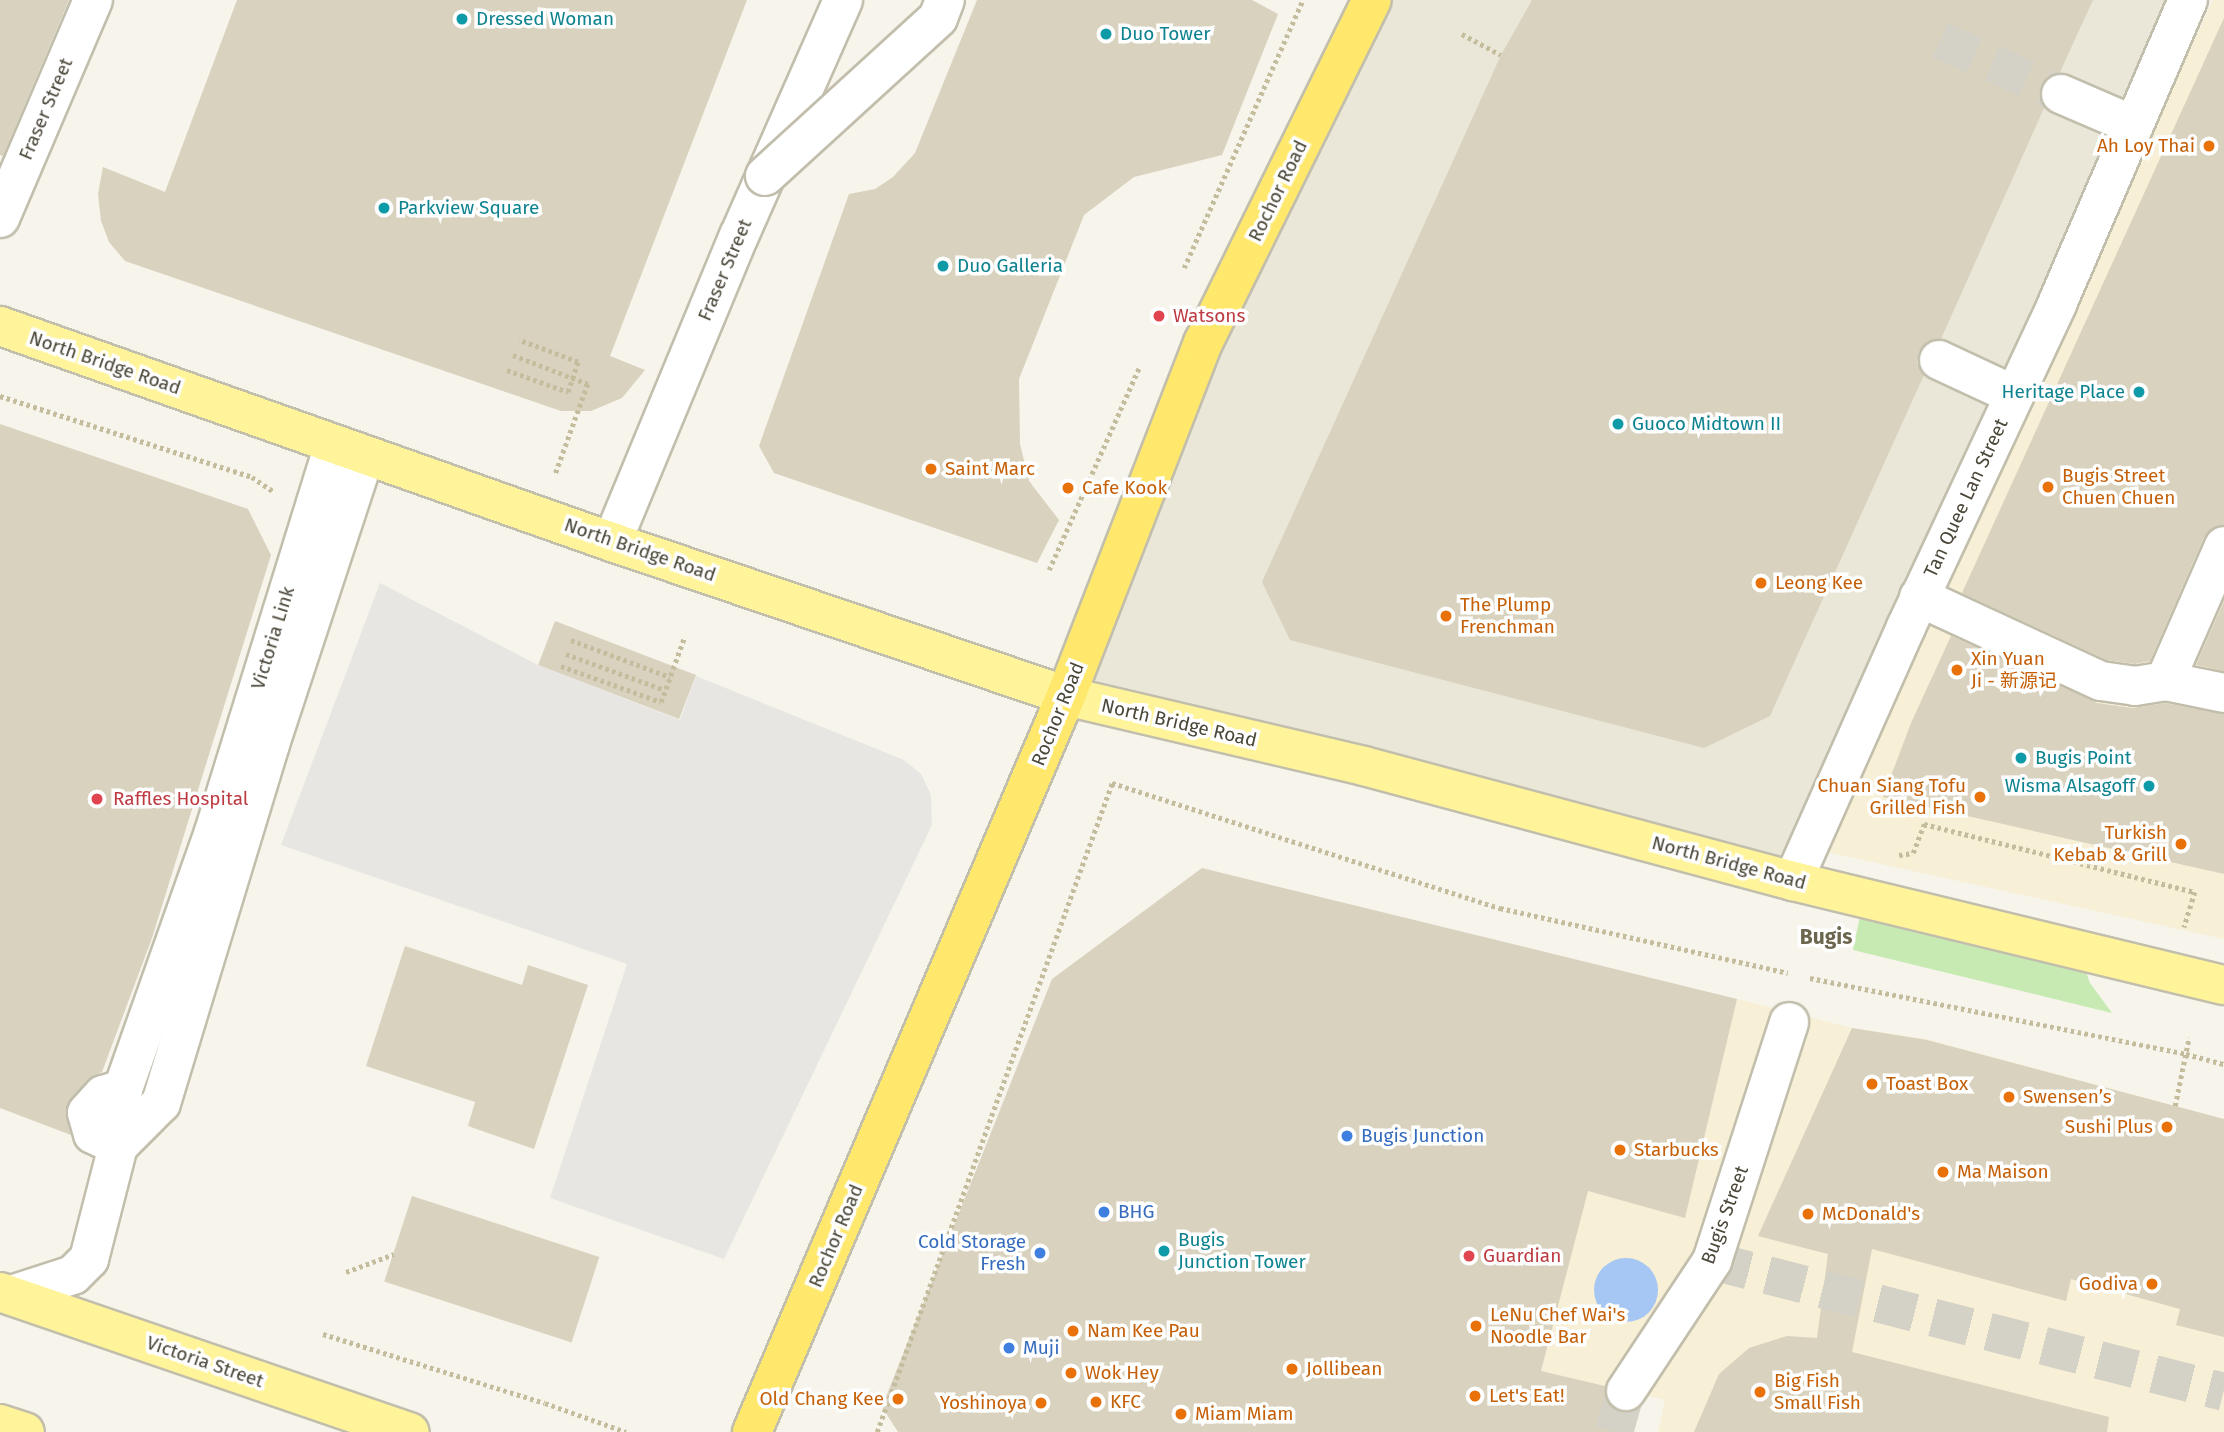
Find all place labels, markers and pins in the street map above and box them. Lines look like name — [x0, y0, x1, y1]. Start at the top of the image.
place label: Dressed Woman — [476, 8, 614, 30]
marker: Dressed Woman — [454, 11, 470, 27]
place label: Duo Tower — [1120, 23, 1211, 45]
marker: Duo Tower — [1098, 26, 1114, 42]
place label: Ah Loy Thai — [2097, 135, 2195, 157]
marker: Ah Loy Thai — [2201, 138, 2217, 154]
place label: Parkview Square — [398, 197, 539, 219]
marker: Parkview Square — [376, 200, 392, 216]
place label: Duo Galleria — [957, 255, 1063, 277]
marker: Duo Galleria — [935, 258, 951, 274]
place label: Watsons — [1173, 305, 1245, 327]
marker: Watsons — [1151, 308, 1167, 324]
place label: Heritage Place — [2001, 381, 2125, 403]
marker: Heritage Place — [2131, 384, 2147, 400]
place label: Guoco Midtown II — [1632, 413, 1781, 435]
marker: Guoco Midtown II — [1610, 416, 1626, 432]
place label: Saint Marc — [945, 458, 1035, 480]
marker: Saint Marc — [923, 461, 939, 477]
place label: Bugis Street Chuen Chuen — [2062, 465, 2175, 509]
place label: Cafe Kook — [1082, 477, 1167, 499]
marker: Bugis Street Chuen Chuen — [2040, 479, 2056, 495]
marker: Cafe Kook — [1060, 480, 1076, 496]
place label: Leong Kee — [1775, 572, 1863, 594]
marker: Leong Kee — [1753, 575, 1769, 591]
place label: The Plump Frenchman — [1460, 594, 1555, 638]
marker: The Plump Frenchman — [1438, 608, 1454, 624]
place label: Xin Yuan Ji - 新源记 — [1971, 648, 2057, 692]
marker: Xin Yuan Ji - 新源记 — [1949, 662, 1965, 678]
place label: Bugis Point — [2035, 747, 2132, 769]
marker: Bugis Point — [2013, 750, 2029, 766]
place label: Chuan Siang Tofu Grilled Fish — [1817, 775, 1966, 819]
place label: Wisma Alsagoff — [2005, 775, 2135, 797]
marker: Wisma Alsagoff — [2141, 778, 2157, 794]
place label: Raffles Hospital — [113, 788, 248, 810]
marker: Raffles Hospital — [87, 789, 107, 809]
marker: Chuan Siang Tofu Grilled Fish — [1972, 789, 1988, 805]
place label: Turkish Kebab & Grill — [2053, 822, 2167, 866]
marker: Turkish Kebab & Grill — [2173, 836, 2189, 852]
place label: Toast Box — [1886, 1073, 1968, 1095]
marker: Toast Box — [1864, 1076, 1880, 1092]
place label: Swensen’s — [2023, 1086, 2112, 1108]
marker: Swensen’s — [2001, 1089, 2017, 1105]
place label: Sushi Plus — [2065, 1116, 2153, 1138]
marker: Sushi Plus — [2159, 1119, 2175, 1135]
place label: Bugis Junction — [1361, 1125, 1484, 1147]
marker: Bugis Junction — [1339, 1128, 1355, 1144]
place label: Starbucks — [1634, 1139, 1719, 1161]
marker: Starbucks — [1612, 1142, 1628, 1158]
place label: Ma Maison — [1957, 1161, 2049, 1183]
marker: Ma Maison — [1935, 1164, 1951, 1180]
place label: BHG — [1118, 1201, 1154, 1223]
place label: McDonald's — [1822, 1203, 1920, 1225]
marker: BHG — [1096, 1204, 1112, 1220]
marker: McDonald's — [1800, 1206, 1816, 1222]
place label: Bugis Junction Tower — [1178, 1229, 1306, 1273]
place label: Cold Storage Fresh — [918, 1231, 1026, 1275]
marker: Bugis Junction Tower — [1156, 1243, 1172, 1259]
marker: Cold Storage Fresh — [1032, 1245, 1048, 1261]
place label: Guardian — [1483, 1245, 1561, 1267]
marker: Guardian — [1461, 1248, 1477, 1264]
place label: Godiva — [2079, 1273, 2138, 1295]
marker: Godiva — [2144, 1276, 2160, 1292]
place label: LeNu Chef Wai's Noodle Bar — [1490, 1304, 1625, 1348]
marker: LeNu Chef Wai's Noodle Bar — [1468, 1318, 1484, 1334]
place label: Nam Kee Pau — [1087, 1320, 1200, 1342]
marker: Nam Kee Pau — [1065, 1323, 1081, 1339]
place label: Muji — [1023, 1337, 1060, 1359]
marker: Muji — [1001, 1340, 1017, 1356]
place label: Jollibean — [1306, 1358, 1382, 1380]
marker: Jollibean — [1284, 1361, 1300, 1377]
place label: Wok Hey — [1085, 1362, 1159, 1384]
marker: Wok Hey — [1063, 1365, 1079, 1381]
place label: Big Fish Small Fish — [1774, 1370, 1861, 1414]
marker: Big Fish Small Fish — [1752, 1384, 1768, 1400]
place label: Let's Eat! — [1489, 1385, 1565, 1407]
place label: Old Chang Kee — [759, 1388, 884, 1410]
marker: Let's Eat! — [1467, 1388, 1483, 1404]
marker: Old Chang Kee — [890, 1391, 906, 1407]
place label: KFC — [1110, 1391, 1141, 1413]
place label: Yoshinoya — [940, 1392, 1027, 1414]
marker: KFC — [1088, 1394, 1104, 1410]
marker: Yoshinoya — [1033, 1395, 1049, 1411]
place label: Miam Miam — [1195, 1403, 1294, 1425]
marker: Miam Miam — [1173, 1406, 1189, 1422]

